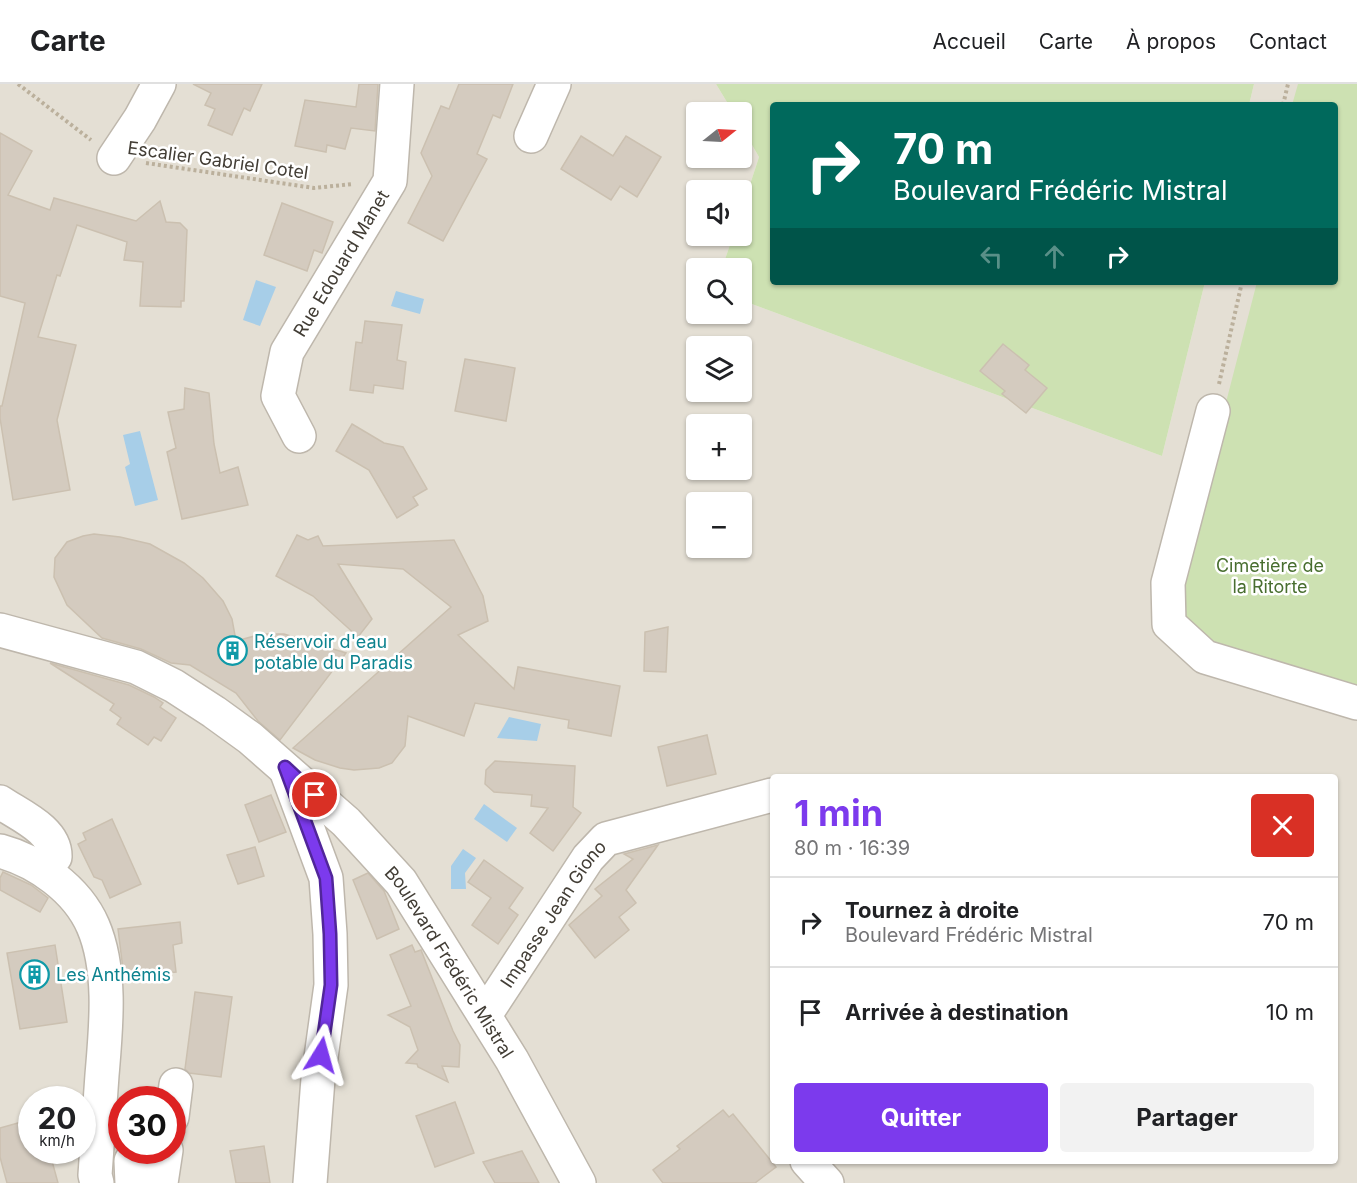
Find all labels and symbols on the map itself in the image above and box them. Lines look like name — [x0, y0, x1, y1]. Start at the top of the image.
north arrow — [686, 102, 752, 168]
street label: Escalier Gabriel Cotel — [126, 137, 310, 183]
street label: Rue Edouard Manet — [288, 186, 393, 340]
park label: Cimetière de la Ritorte — [1216, 555, 1324, 597]
place label: Réservoir d'eau potable du Paradis — [254, 631, 413, 673]
building icon: Réservoir d'eau potable du Paradis — [217, 635, 249, 667]
pin — [289, 769, 340, 820]
street label: Impasse Jean Giono — [496, 836, 610, 991]
street label: Boulevard Frédéric Mistral — [381, 862, 518, 1062]
building icon: Les Anthémis — [19, 958, 51, 990]
place label: Les Anthémis — [56, 964, 171, 985]
position arrow — [289, 1023, 353, 1087]
speed limit sign: 30 — [108, 1086, 186, 1164]

